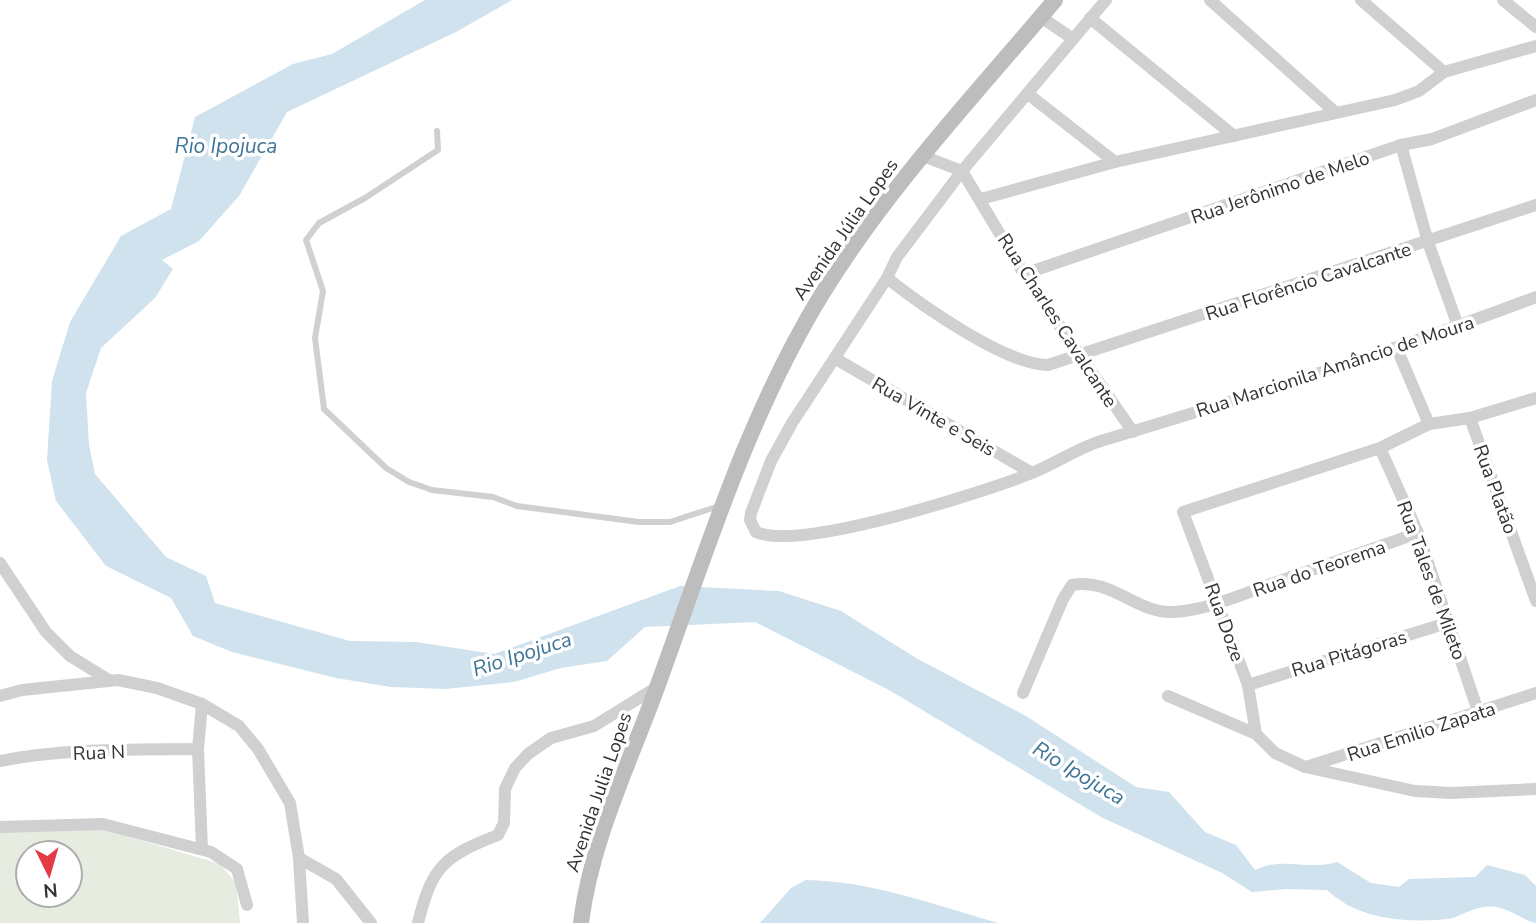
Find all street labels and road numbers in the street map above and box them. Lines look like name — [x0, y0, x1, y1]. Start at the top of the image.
street label: Rua Jerônimo de Melo — [1188, 145, 1373, 231]
street label: Avenida Júlia Lopes — [787, 154, 904, 306]
street label: Rua Charles Cavalcante — [991, 229, 1123, 412]
street label: Rua Florêncio Cavalcante — [1202, 236, 1415, 328]
street label: Rua Marcionila Amâncio de Moura — [1193, 310, 1478, 424]
street label: Rua Vinte e Seis — [867, 371, 1000, 463]
street label: Rua Platão — [1467, 441, 1523, 538]
street label: Rua Tales de Mileto — [1390, 497, 1472, 663]
street label: Rua do Teorema — [1250, 534, 1389, 604]
street label: Rua Doze — [1198, 580, 1250, 665]
street label: Rua Pitágoras — [1289, 624, 1410, 684]
street label: Rua Emilio Zapata — [1344, 696, 1499, 768]
street label: Avenida Julia Lopes — [559, 709, 638, 876]
street label: Rua N — [72, 739, 126, 767]

